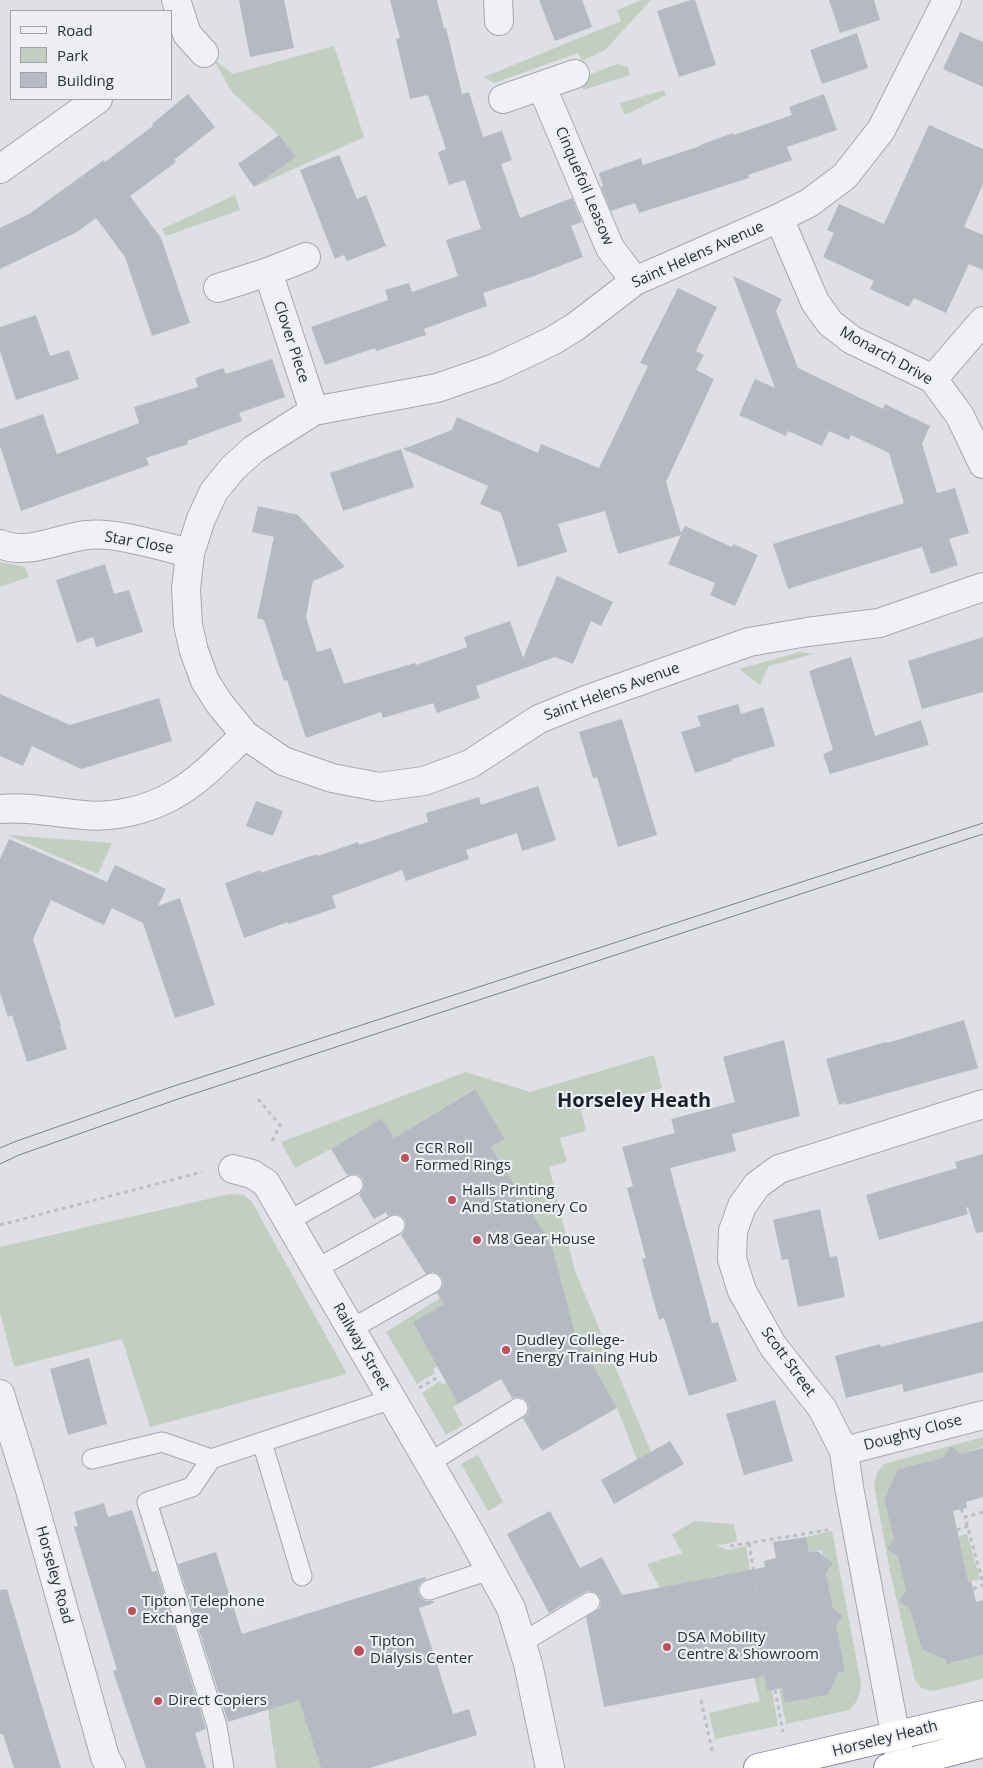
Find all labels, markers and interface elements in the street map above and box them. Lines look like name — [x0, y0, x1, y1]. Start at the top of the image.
legend — [10, 10, 172, 100]
text: Road — [57, 20, 93, 40]
text: Park — [57, 45, 88, 65]
text: Building — [57, 70, 114, 90]
street label: Cinquefoil Leasow — [551, 124, 617, 248]
street label: Saint Helens Avenue — [629, 218, 767, 292]
street label: Clover Piece — [269, 299, 313, 385]
street label: Monarch Drive — [837, 323, 935, 389]
street label: Star Close — [103, 528, 175, 558]
street label: Saint Helens Avenue — [542, 659, 682, 725]
district label: Horseley Heath — [557, 1089, 711, 1113]
place label: CCR Roll Formed Rings — [415, 1140, 511, 1175]
marker: CCR Roll Formed Rings — [399, 1152, 411, 1164]
place label: Halls Printing And Stationery Co — [462, 1182, 587, 1217]
marker: Halls Printing And Stationery Co — [446, 1194, 458, 1206]
place label: M8 Gear House — [487, 1231, 596, 1249]
marker: M8 Gear House — [471, 1234, 483, 1246]
street label: Railway Street — [329, 1300, 393, 1394]
street label: Scott Street — [757, 1324, 819, 1400]
place label: Dudley College- Energy Training Hub — [516, 1332, 658, 1367]
marker: Dudley College- Energy Training Hub — [500, 1344, 512, 1356]
street label: Doughty Close — [862, 1411, 964, 1455]
street label: Horseley Road — [31, 1524, 77, 1626]
place label: Tipton Telephone Exchange — [142, 1593, 265, 1628]
marker: Tipton Telephone Exchange — [126, 1605, 138, 1617]
place label: DSA Mobility Centre & Showroom — [677, 1629, 819, 1664]
place label: Tipton Dialysis Center — [370, 1633, 473, 1668]
marker: DSA Mobility Centre & Showroom — [661, 1641, 673, 1653]
marker: Tipton Dialysis Center — [352, 1644, 366, 1658]
place label: Direct Copiers — [168, 1692, 267, 1710]
marker: Direct Copiers — [152, 1695, 164, 1707]
street label: Horseley Heath — [831, 1717, 939, 1761]

